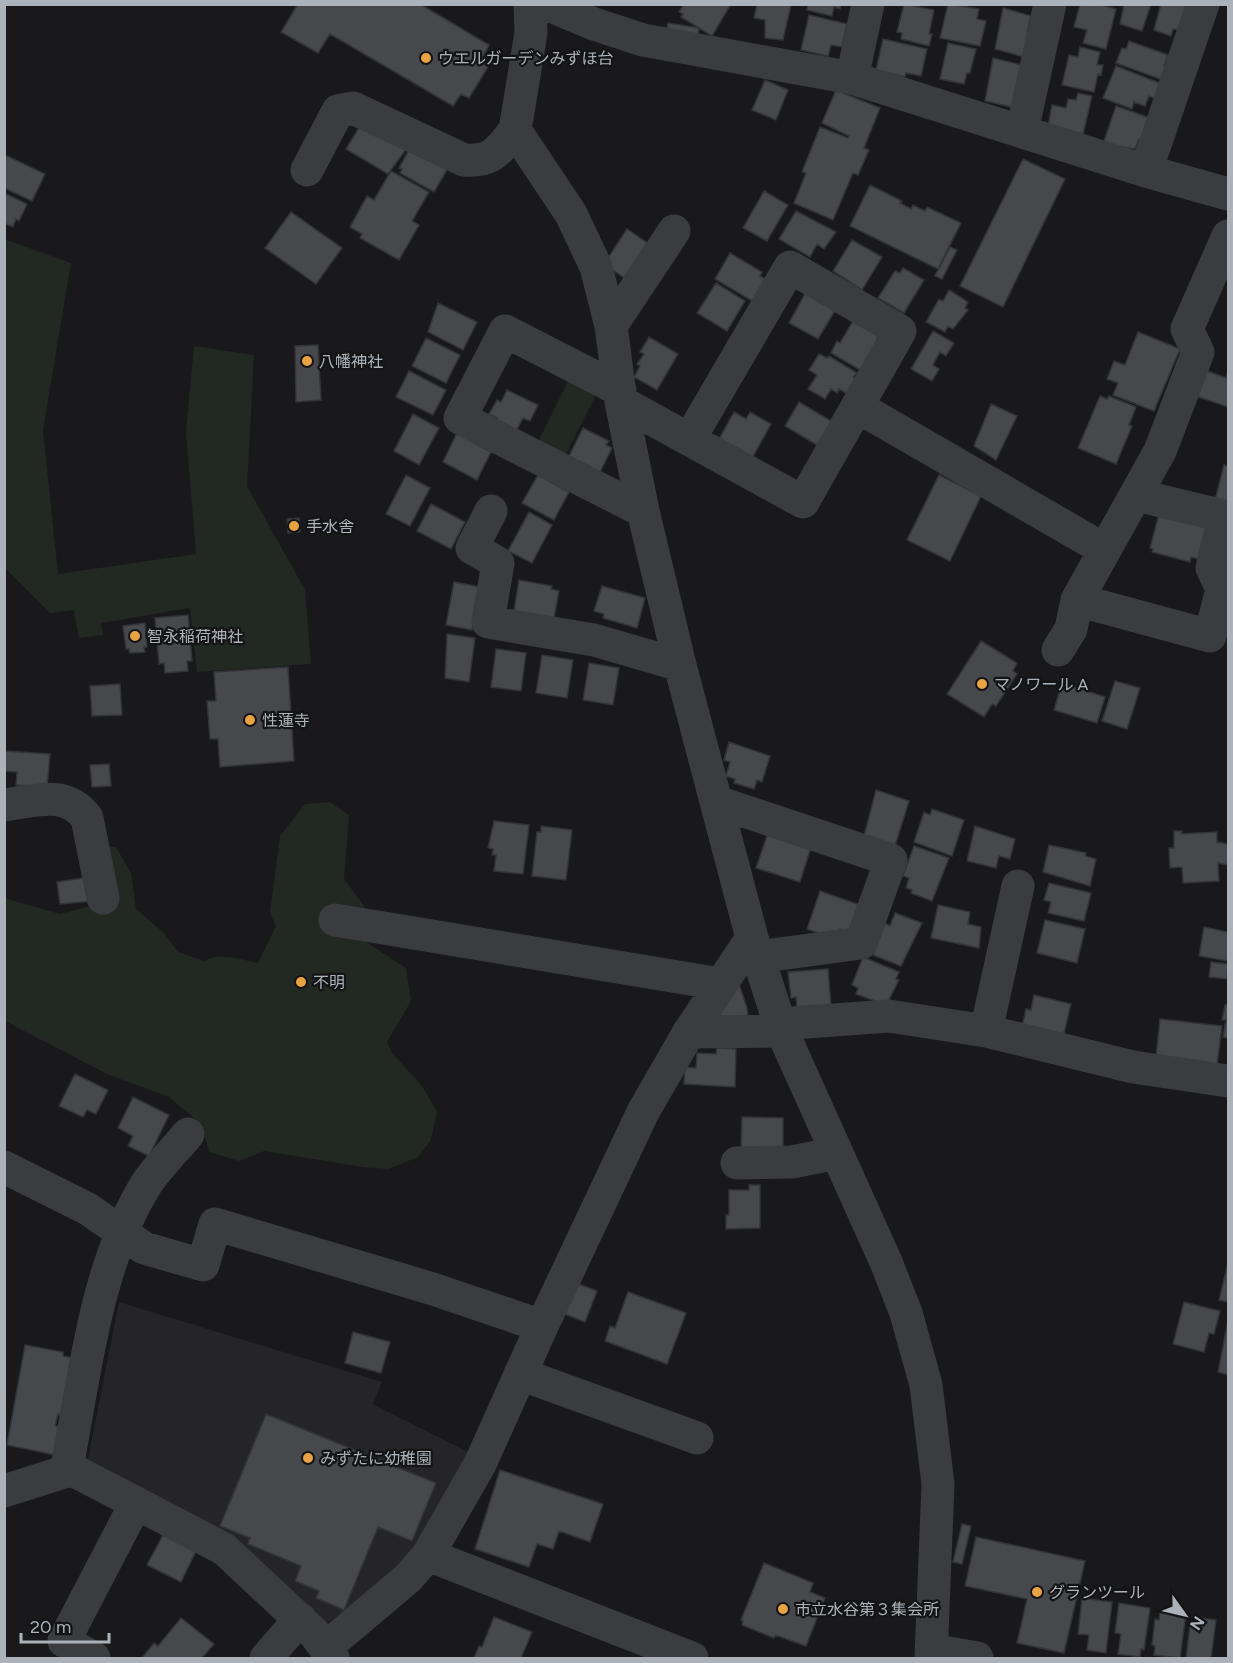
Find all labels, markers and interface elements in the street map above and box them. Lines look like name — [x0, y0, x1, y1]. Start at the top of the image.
place label: ウエルガーデンみずほ台 — [438, 49, 614, 68]
marker: ウエルガーデンみずほ台 — [419, 51, 433, 65]
place label: 八幡神社 — [319, 352, 383, 371]
marker: 八幡神社 — [300, 354, 314, 368]
place label: 手水舎 — [306, 517, 354, 536]
marker: 手水舎 — [287, 519, 301, 533]
place label: 智永稲荷神社 — [147, 627, 243, 646]
marker: 智永稲荷神社 — [128, 629, 142, 643]
place label: マノワール A — [994, 675, 1088, 694]
marker: マノワール A — [975, 677, 989, 691]
place label: 性蓮寺 — [262, 711, 310, 730]
marker: 性蓮寺 — [243, 713, 257, 727]
place label: 不明 — [313, 973, 345, 992]
marker: 不明 — [294, 975, 308, 989]
place label: みずたに幼稚園 — [320, 1449, 432, 1468]
marker: みずたに幼稚園 — [301, 1451, 315, 1465]
place label: グランツール — [1049, 1583, 1145, 1602]
marker: グランツール — [1030, 1585, 1044, 1599]
north arrow — [1155, 1585, 1215, 1645]
place label: 市立水谷第３集会所 — [795, 1600, 939, 1619]
marker: 市立水谷第３集会所 — [776, 1602, 790, 1616]
scale bar — [21, 1606, 110, 1644]
text: N — [1186, 1613, 1208, 1634]
text: 20 m — [30, 1616, 71, 1638]

